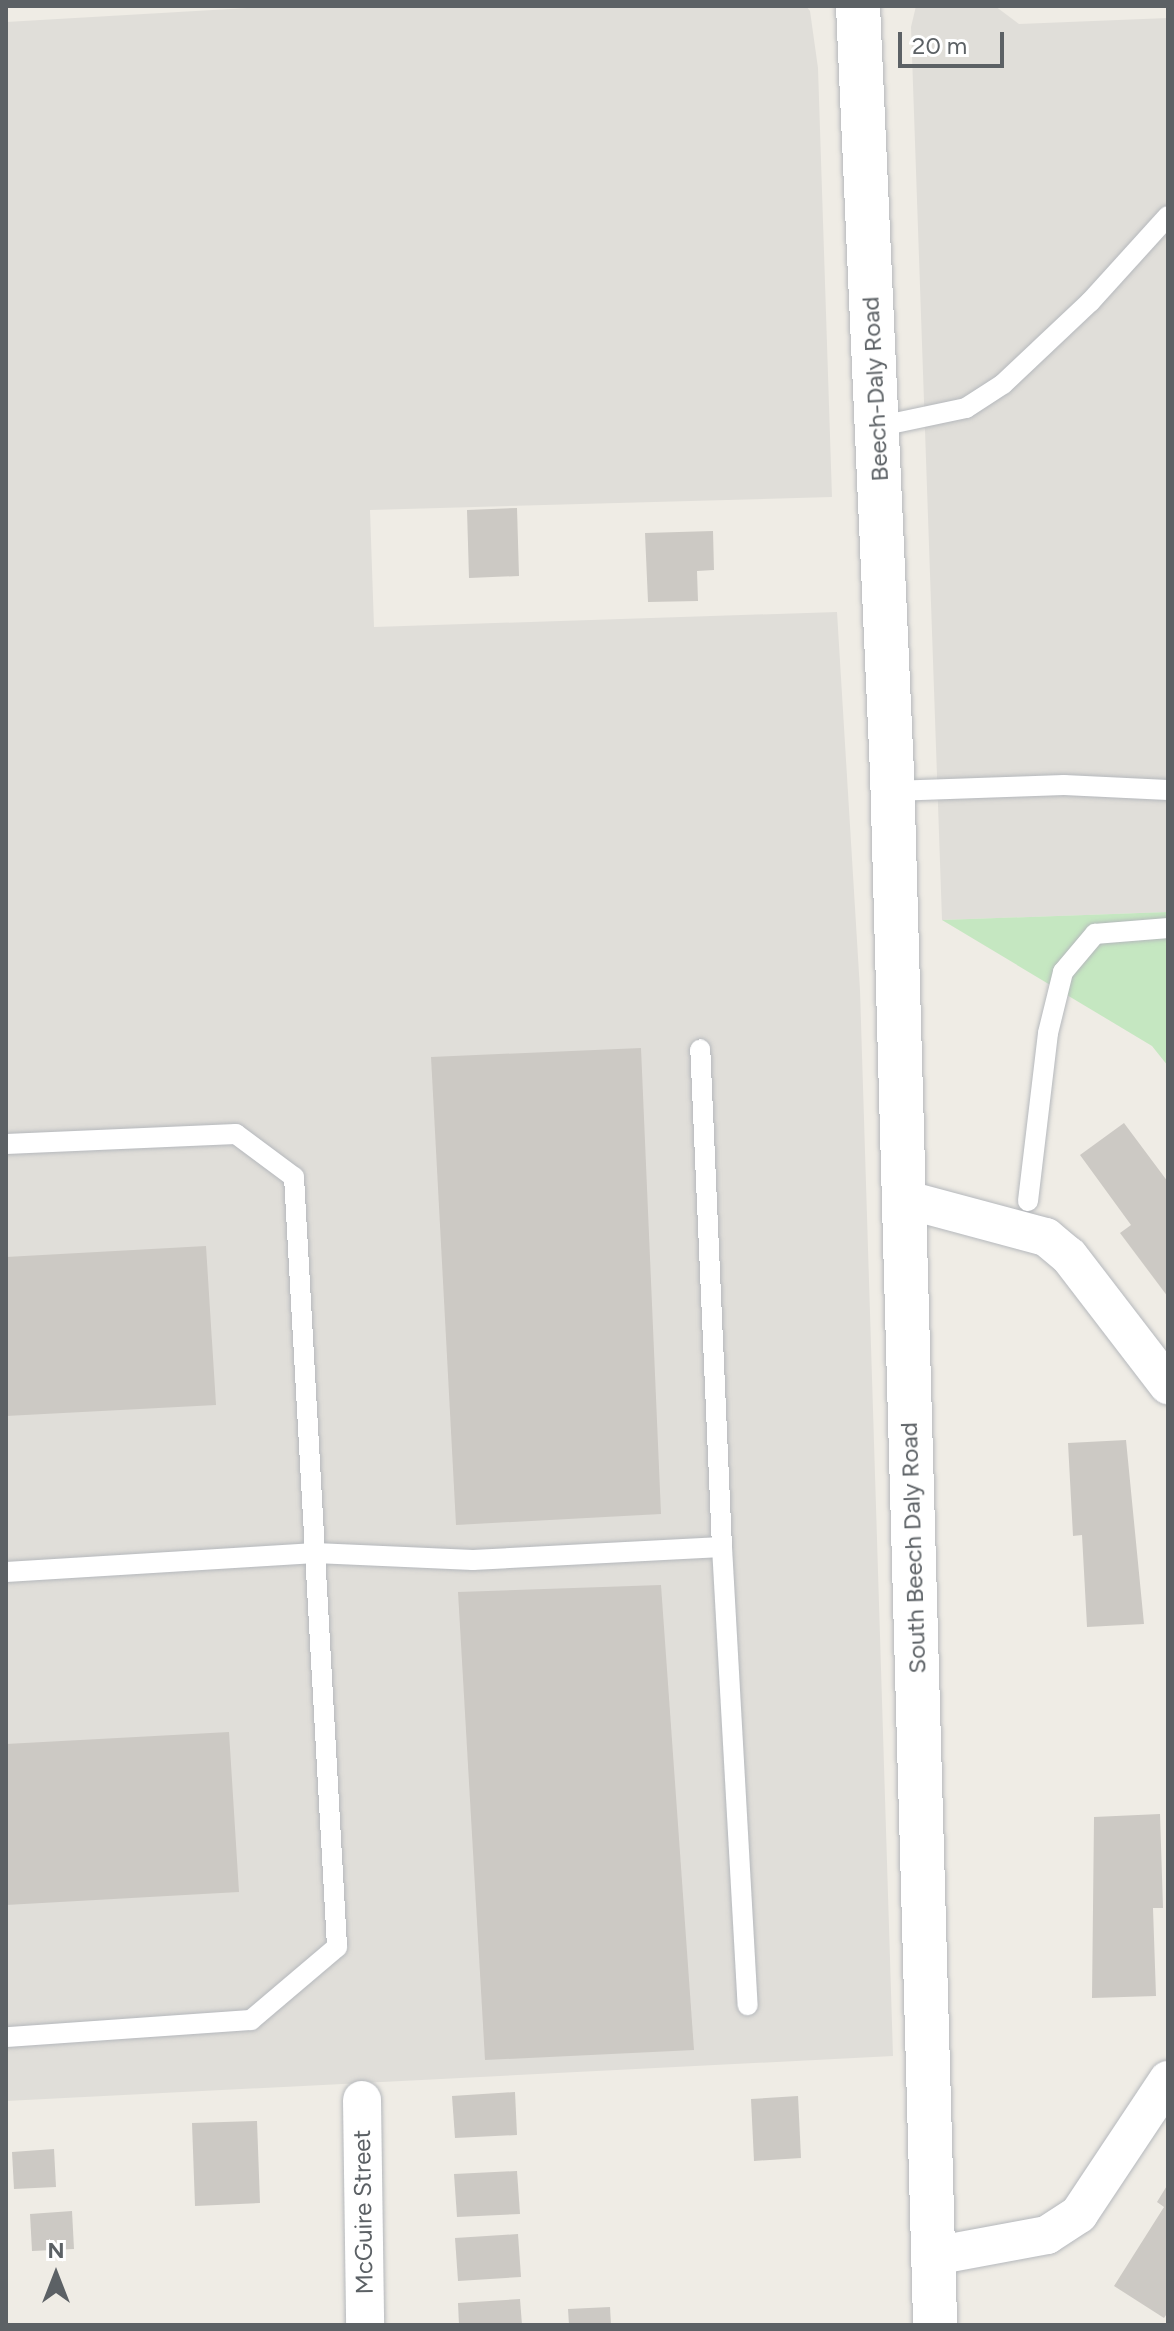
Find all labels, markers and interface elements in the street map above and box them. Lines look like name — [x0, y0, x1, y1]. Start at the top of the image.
scale bar — [902, 16, 1008, 66]
text: 20 m — [912, 31, 967, 60]
street label: Beech-Daly Road — [856, 296, 894, 482]
street label: South Beech Daly Road — [894, 1422, 932, 1674]
street label: McGuire Street — [347, 2129, 379, 2295]
north arrow — [16, 2235, 96, 2315]
text: N — [47, 2237, 65, 2264]

